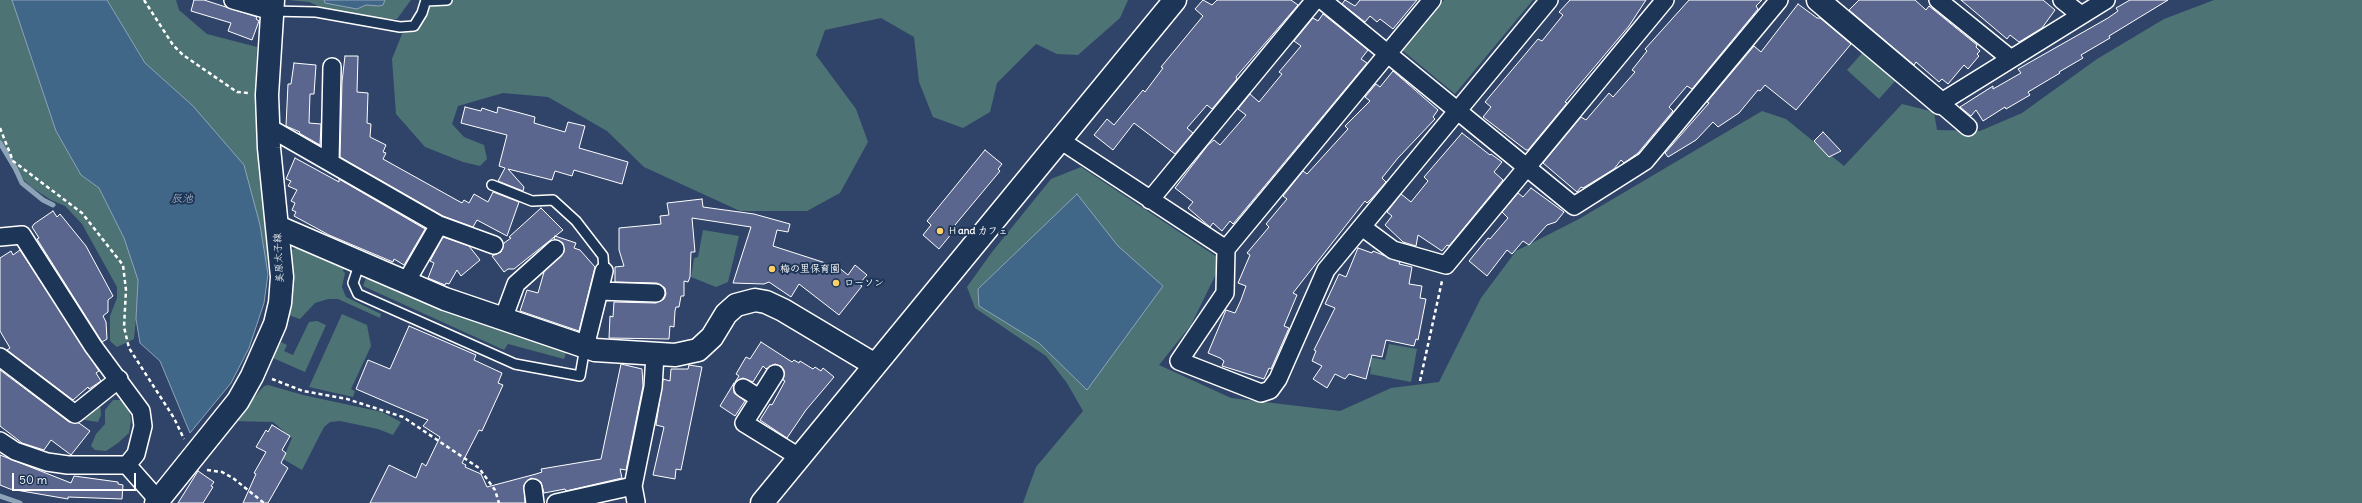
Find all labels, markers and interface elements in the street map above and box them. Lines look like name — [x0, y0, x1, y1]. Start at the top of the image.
water label: 辰池 — [171, 192, 193, 206]
place label: Ｈand カフェ — [948, 225, 1008, 237]
marker: Ｈand カフェ — [935, 226, 945, 236]
street label: 美原太子線 — [272, 233, 286, 283]
place label: 梅の里保育園 — [780, 263, 840, 275]
marker: 梅の里保育園 — [767, 264, 777, 274]
place label: ローソン — [844, 277, 884, 289]
marker: ローソン — [831, 278, 841, 288]
scale bar — [14, 465, 138, 491]
text: 50 m — [19, 472, 47, 487]

